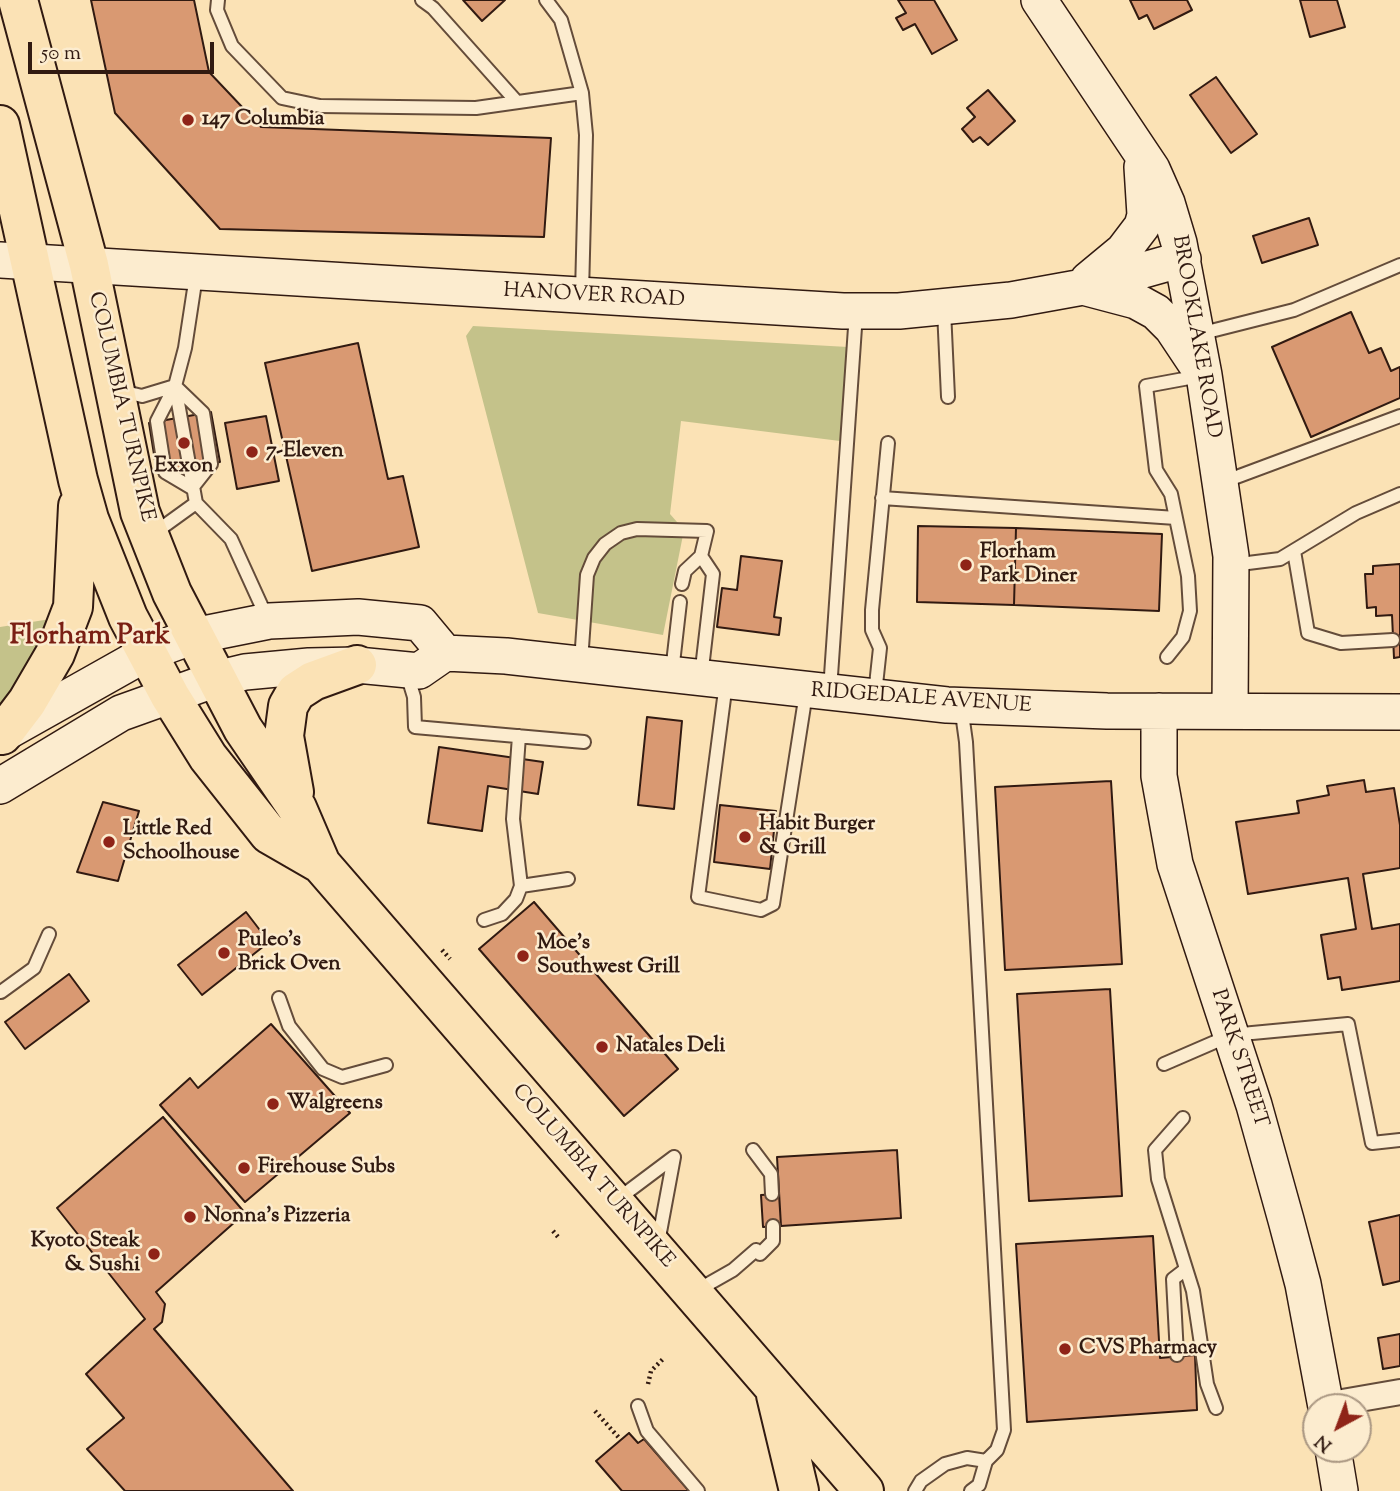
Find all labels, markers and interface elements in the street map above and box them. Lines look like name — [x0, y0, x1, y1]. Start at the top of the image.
scale bar — [32, 28, 217, 72]
text: 50 m — [41, 39, 81, 69]
place label: 147 Columbia — [202, 107, 324, 133]
marker: 147 Columbia — [180, 112, 196, 128]
street label: BROOKLAKE ROAD — [1165, 233, 1225, 441]
street label: HANOVER ROAD — [502, 280, 686, 314]
street label: COLUMBIA TURNPIKE — [81, 290, 159, 524]
marker: Exxon — [176, 435, 192, 451]
place label: 7-Eleven — [266, 439, 344, 465]
marker: 7-Eleven — [244, 444, 260, 460]
place label: Exxon — [154, 454, 214, 480]
place label: Florham Park Diner — [980, 540, 1077, 590]
marker: Florham Park Diner — [958, 557, 974, 573]
district label: Florham Park — [10, 621, 170, 655]
street label: RIDGEDALE AVENUE — [810, 680, 1032, 720]
place label: Habit Burger & Grill — [759, 812, 875, 862]
place label: Little Red Schoolhouse — [123, 817, 239, 867]
marker: Habit Burger & Grill — [737, 829, 753, 845]
marker: Little Red Schoolhouse — [101, 834, 117, 850]
place label: Puleo's Brick Oven — [238, 928, 341, 978]
place label: Moe's Southwest Grill — [537, 931, 680, 981]
marker: Puleo's Brick Oven — [216, 945, 232, 961]
marker: Moe's Southwest Grill — [515, 948, 531, 964]
street label: PARK STREET — [1204, 987, 1272, 1131]
place label: Natales Deli — [616, 1034, 725, 1060]
marker: Natales Deli — [594, 1039, 610, 1055]
street label: COLUMBIA TURNPIKE — [505, 1080, 679, 1274]
place label: Walgreens — [287, 1091, 383, 1117]
marker: Walgreens — [265, 1096, 281, 1112]
place label: Firehouse Subs — [258, 1155, 395, 1181]
marker: Firehouse Subs — [236, 1160, 252, 1176]
place label: Nonna's Pizzeria — [204, 1204, 350, 1230]
marker: Nonna's Pizzeria — [182, 1209, 198, 1225]
place label: Kyoto Steak & Sushi — [31, 1229, 140, 1279]
marker: Kyoto Steak & Sushi — [146, 1246, 162, 1262]
place label: CVS Pharmacy — [1079, 1336, 1217, 1362]
marker: CVS Pharmacy — [1057, 1341, 1073, 1357]
north arrow — [1302, 1393, 1372, 1463]
text: N — [1310, 1428, 1339, 1458]

